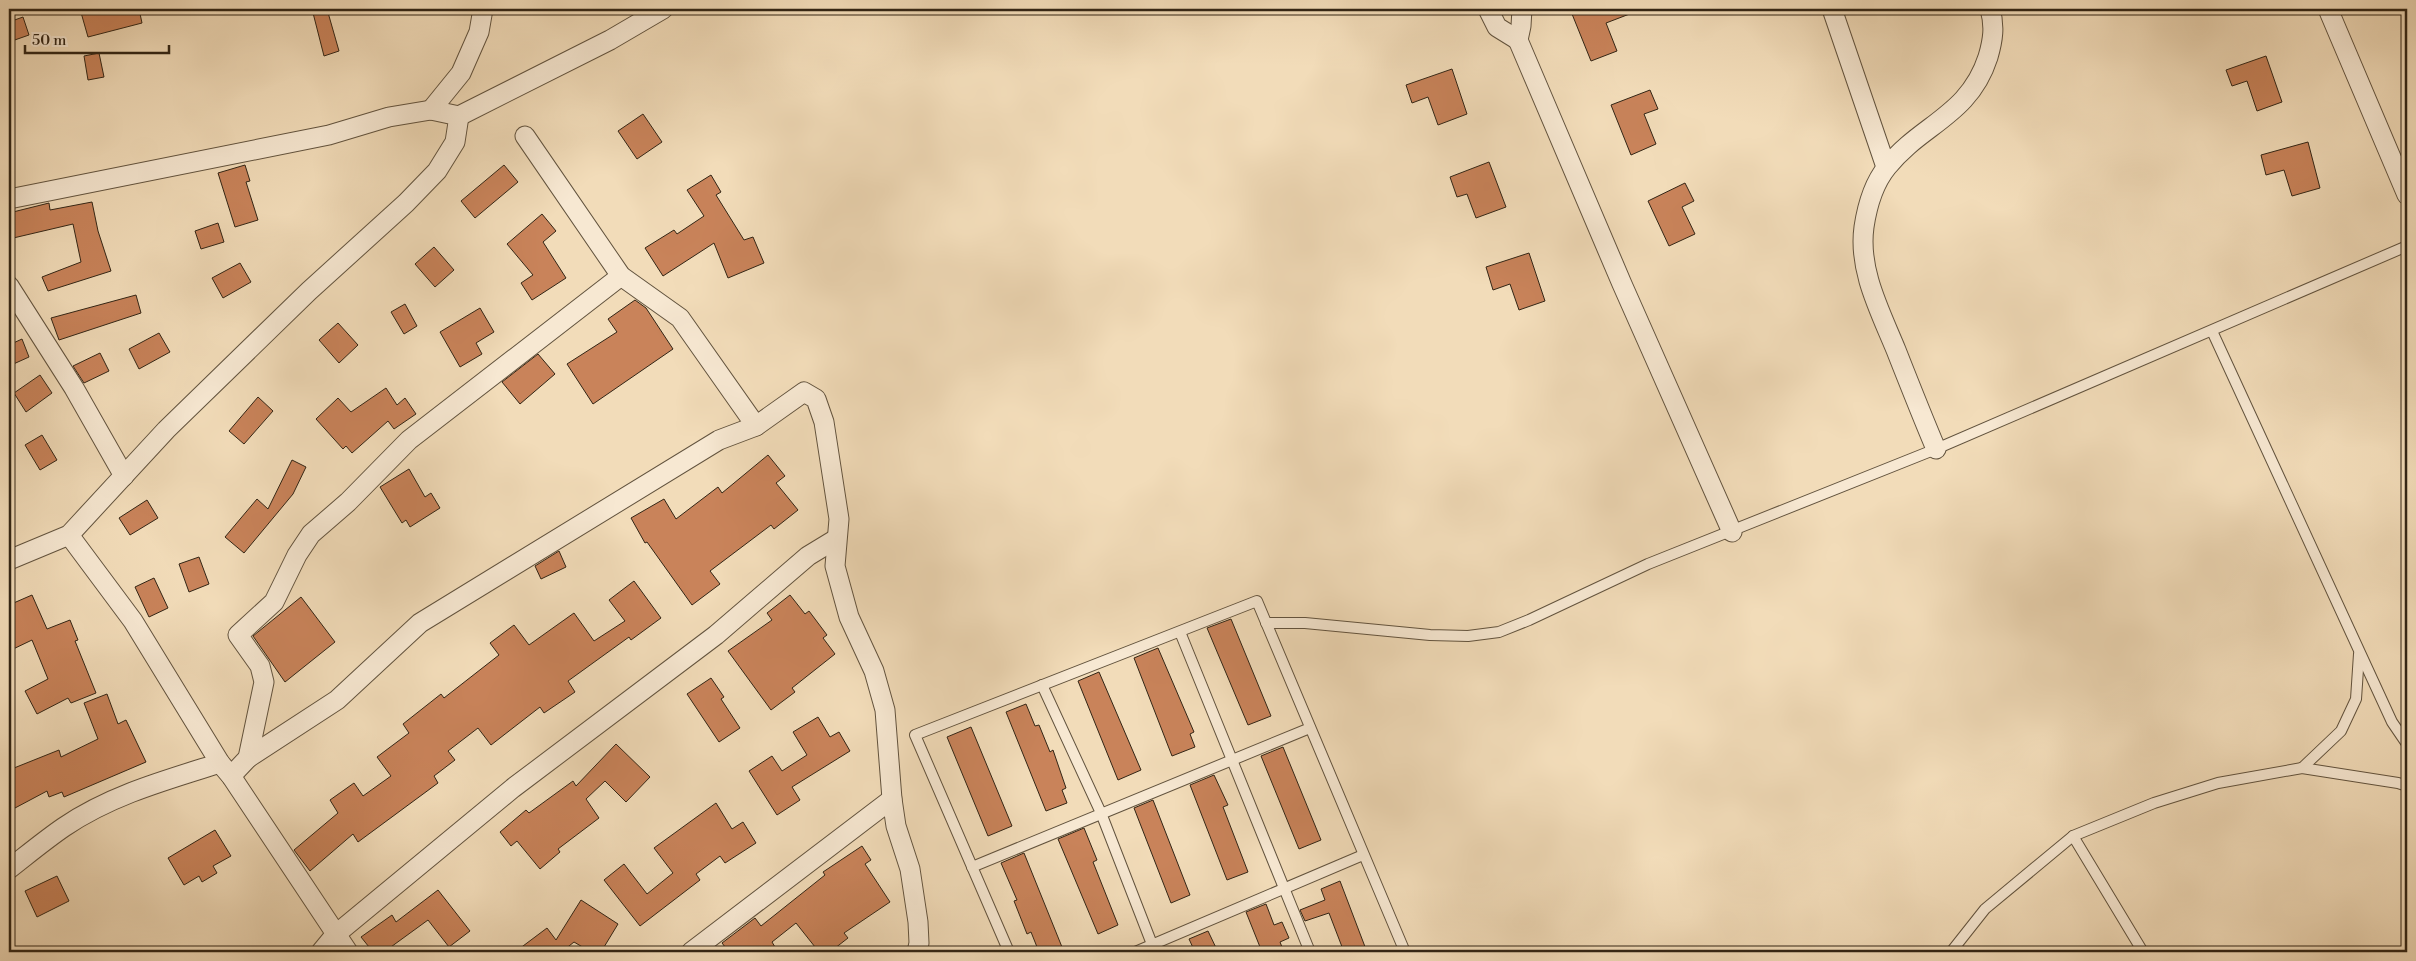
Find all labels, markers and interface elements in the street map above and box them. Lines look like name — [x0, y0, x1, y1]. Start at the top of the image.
scale bar — [25, 22, 169, 54]
text: 50 m — [32, 31, 66, 50]

